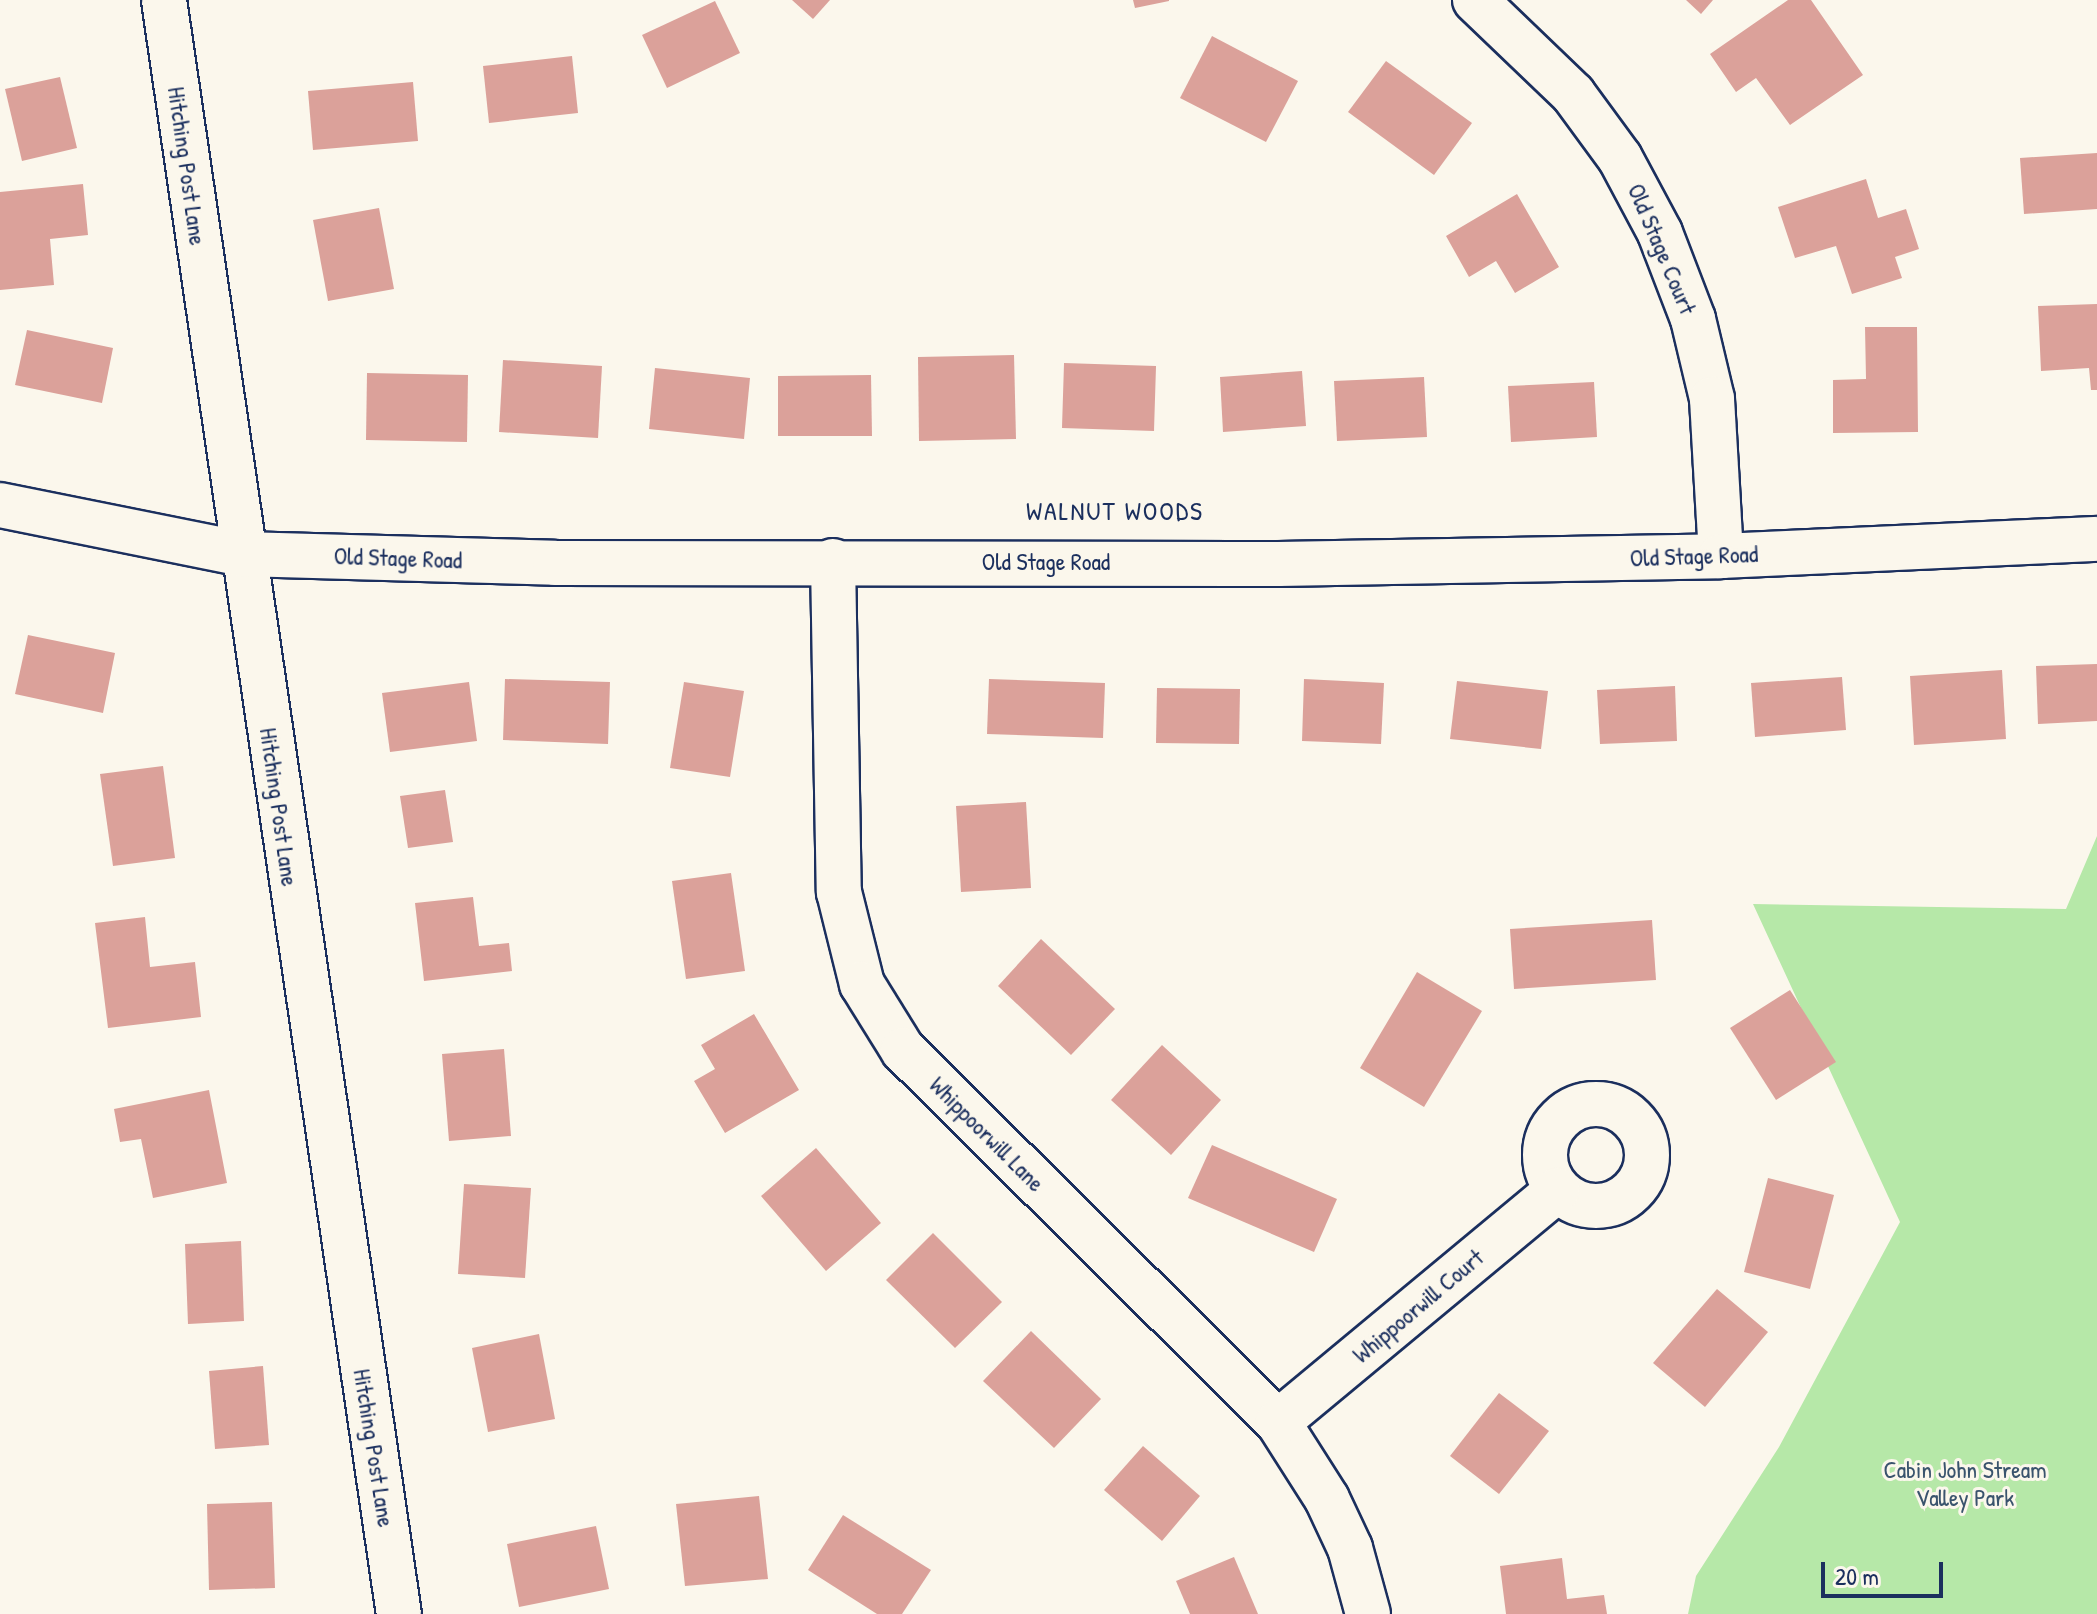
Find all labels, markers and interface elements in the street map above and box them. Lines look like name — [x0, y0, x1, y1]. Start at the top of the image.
street label: Hitching Post Lane — [162, 85, 212, 247]
street label: Old Stage Court — [1622, 179, 1702, 319]
district label: WALNUT WOODS — [1026, 495, 1204, 527]
street label: Old Stage Road — [1629, 539, 1759, 573]
street label: Old Stage Road — [333, 541, 463, 575]
street label: Old Stage Road — [982, 548, 1110, 576]
street label: Hitching Post Lane — [254, 726, 304, 888]
street label: Whippoorwill Lane — [924, 1071, 1050, 1197]
street label: Whippoorwill Court — [1347, 1243, 1489, 1369]
street label: Hitching Post Lane — [347, 1367, 401, 1529]
park label: Cabin John Stream Valley Park — [1884, 1456, 2046, 1512]
scale bar — [1825, 1546, 1947, 1596]
text: 20 m — [1835, 1560, 1879, 1592]

